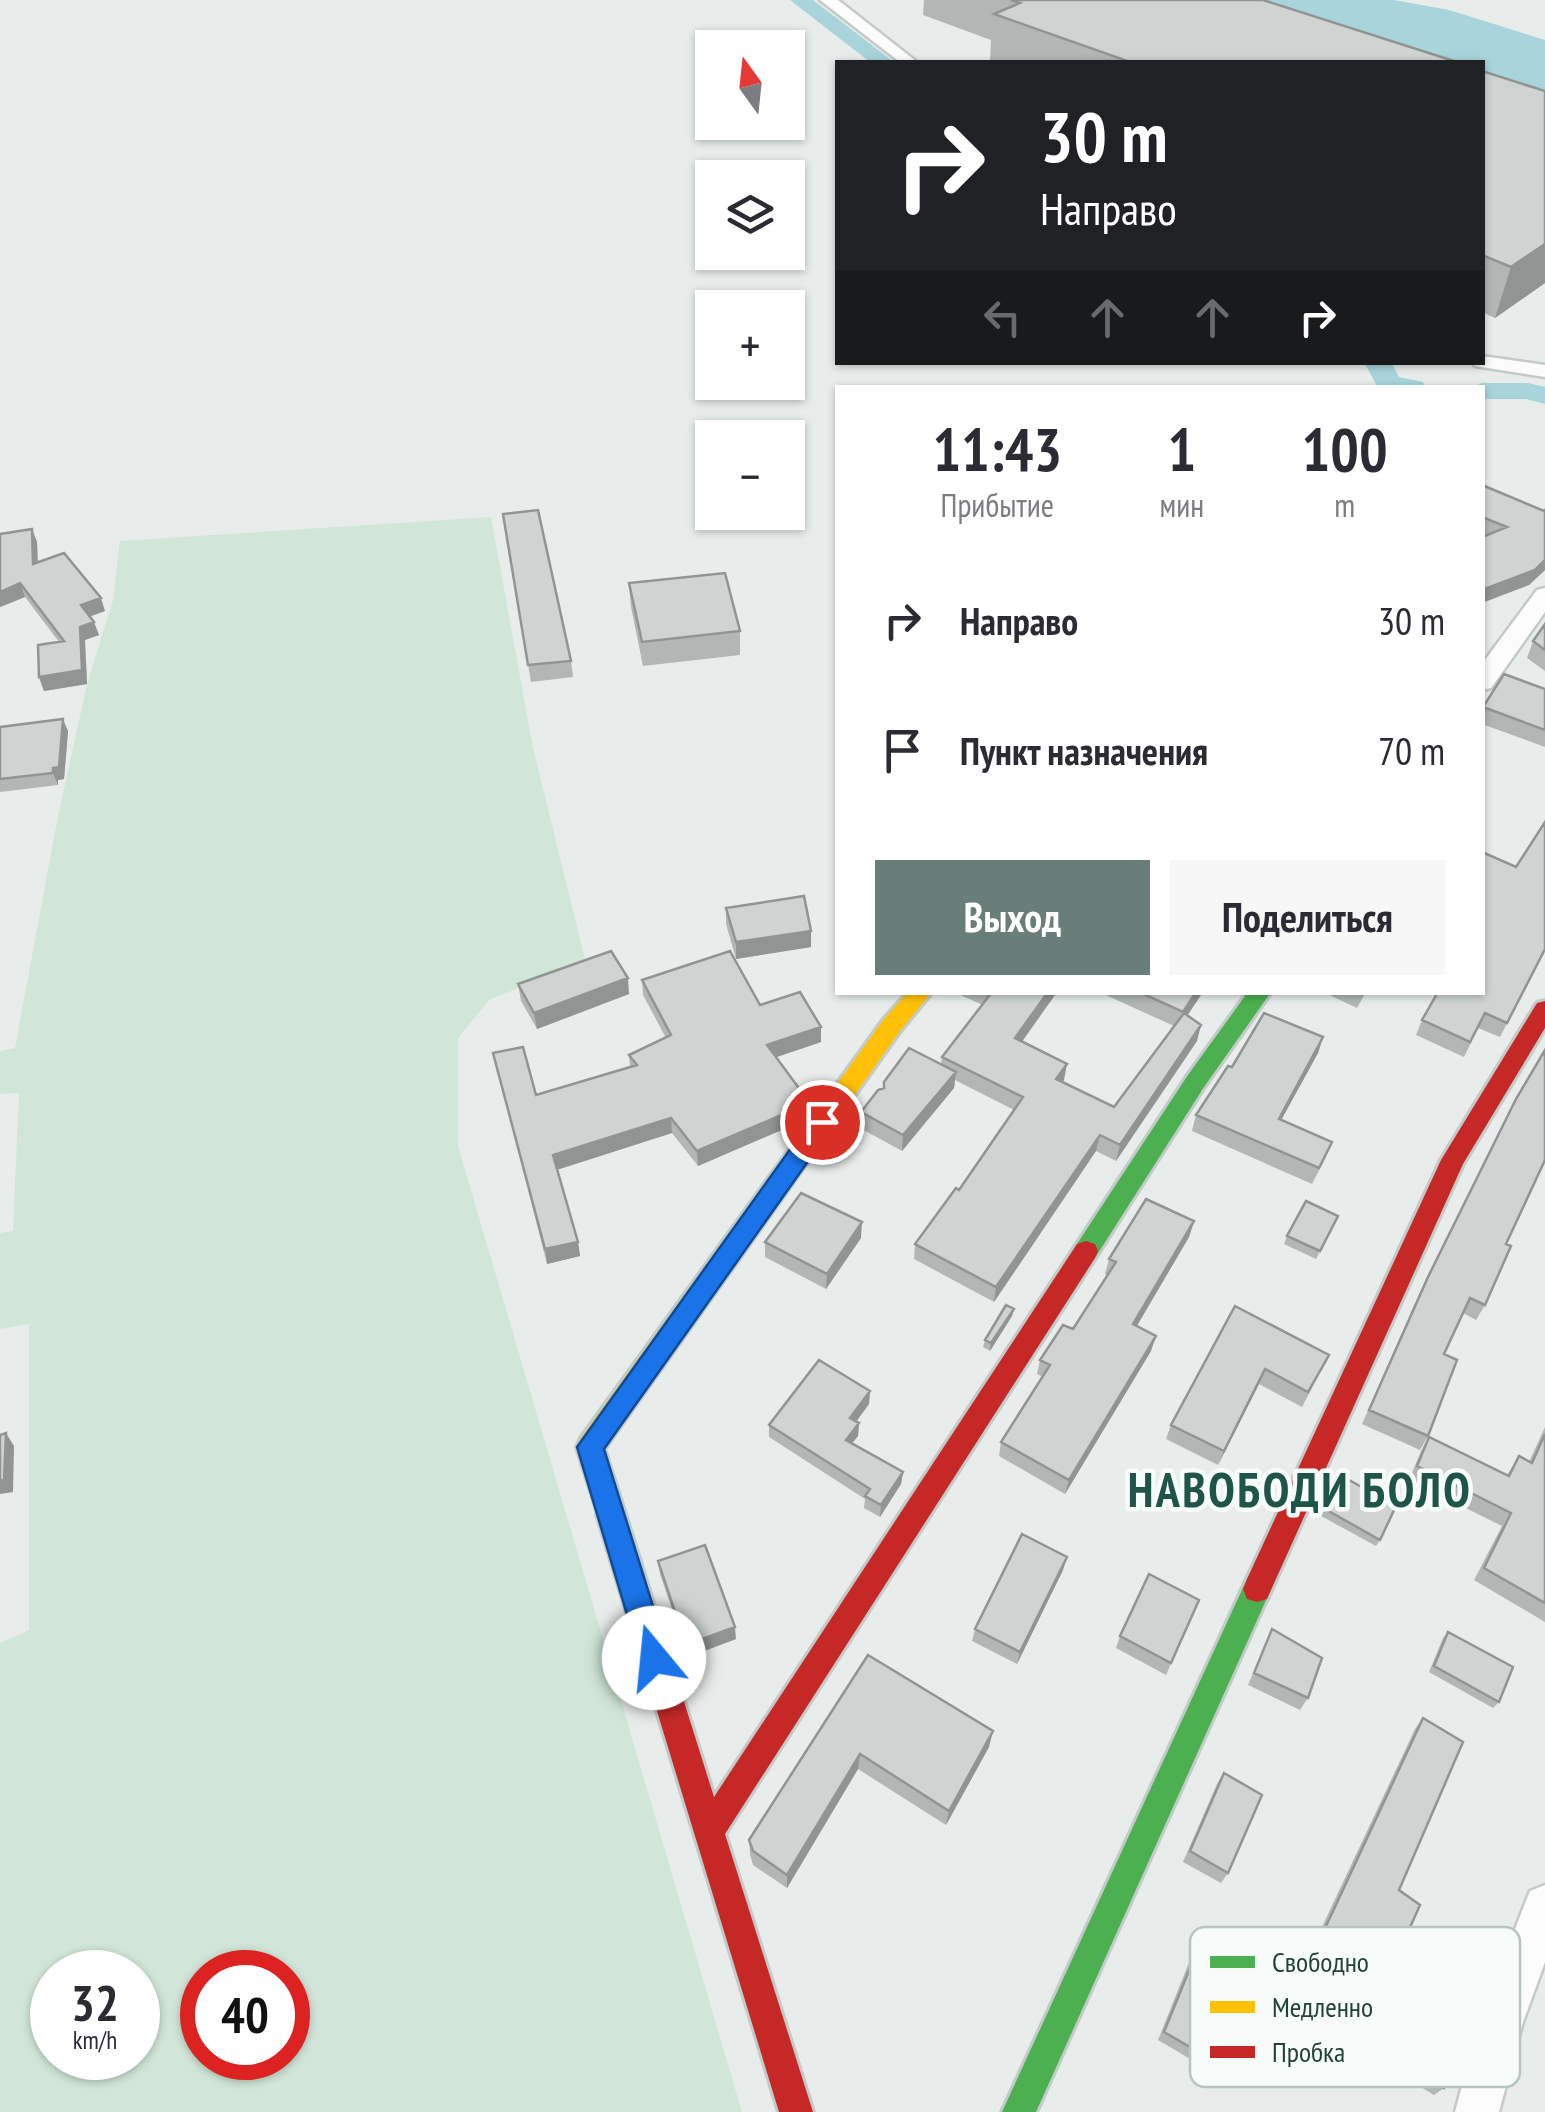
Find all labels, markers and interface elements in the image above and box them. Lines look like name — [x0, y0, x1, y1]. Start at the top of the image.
north arrow — [695, 30, 805, 140]
map controls — [695, 30, 805, 530]
text: 30 m — [1040, 91, 1168, 181]
icon: right — [875, 100, 1005, 230]
button: layers — [695, 160, 805, 270]
text: Направо — [1040, 179, 1177, 237]
button: + — [695, 290, 805, 400]
icon: left — [975, 290, 1030, 345]
icon: ahead — [1080, 290, 1135, 345]
icon: ahead — [1185, 290, 1240, 345]
icon: right — [1290, 290, 1345, 345]
text: 11:43 — [932, 410, 1062, 488]
text: 1 — [1168, 410, 1196, 488]
text: 100 — [1302, 410, 1388, 488]
button: − — [695, 420, 805, 530]
text: Прибытие — [941, 484, 1054, 526]
text: мин — [1160, 484, 1204, 526]
text: m — [1334, 484, 1355, 526]
icon: right — [875, 593, 930, 648]
text: Направо — [960, 596, 1078, 645]
text: 30 m — [1378, 596, 1445, 645]
icon: arrive — [875, 723, 930, 778]
text: Пункт назначения — [960, 726, 1208, 775]
text: 70 m — [1378, 726, 1445, 775]
button: Выход — [875, 860, 1150, 975]
button: Поделиться — [1170, 860, 1445, 975]
pin — [780, 1080, 865, 1165]
icon: arrive — [795, 1095, 850, 1150]
district label: НАВОБОДИ БОЛО — [1128, 1458, 1472, 1520]
position arrow — [602, 1606, 706, 1710]
legend — [1190, 1927, 1520, 2087]
text: Свободно — [1272, 1943, 1369, 1980]
speed limit sign: 40 — [180, 1950, 310, 2080]
text: 32 — [71, 1970, 119, 2035]
text: Медленно — [1272, 1988, 1373, 2025]
text: km/h — [73, 2024, 117, 2056]
text: Пробка — [1272, 2033, 1345, 2070]

